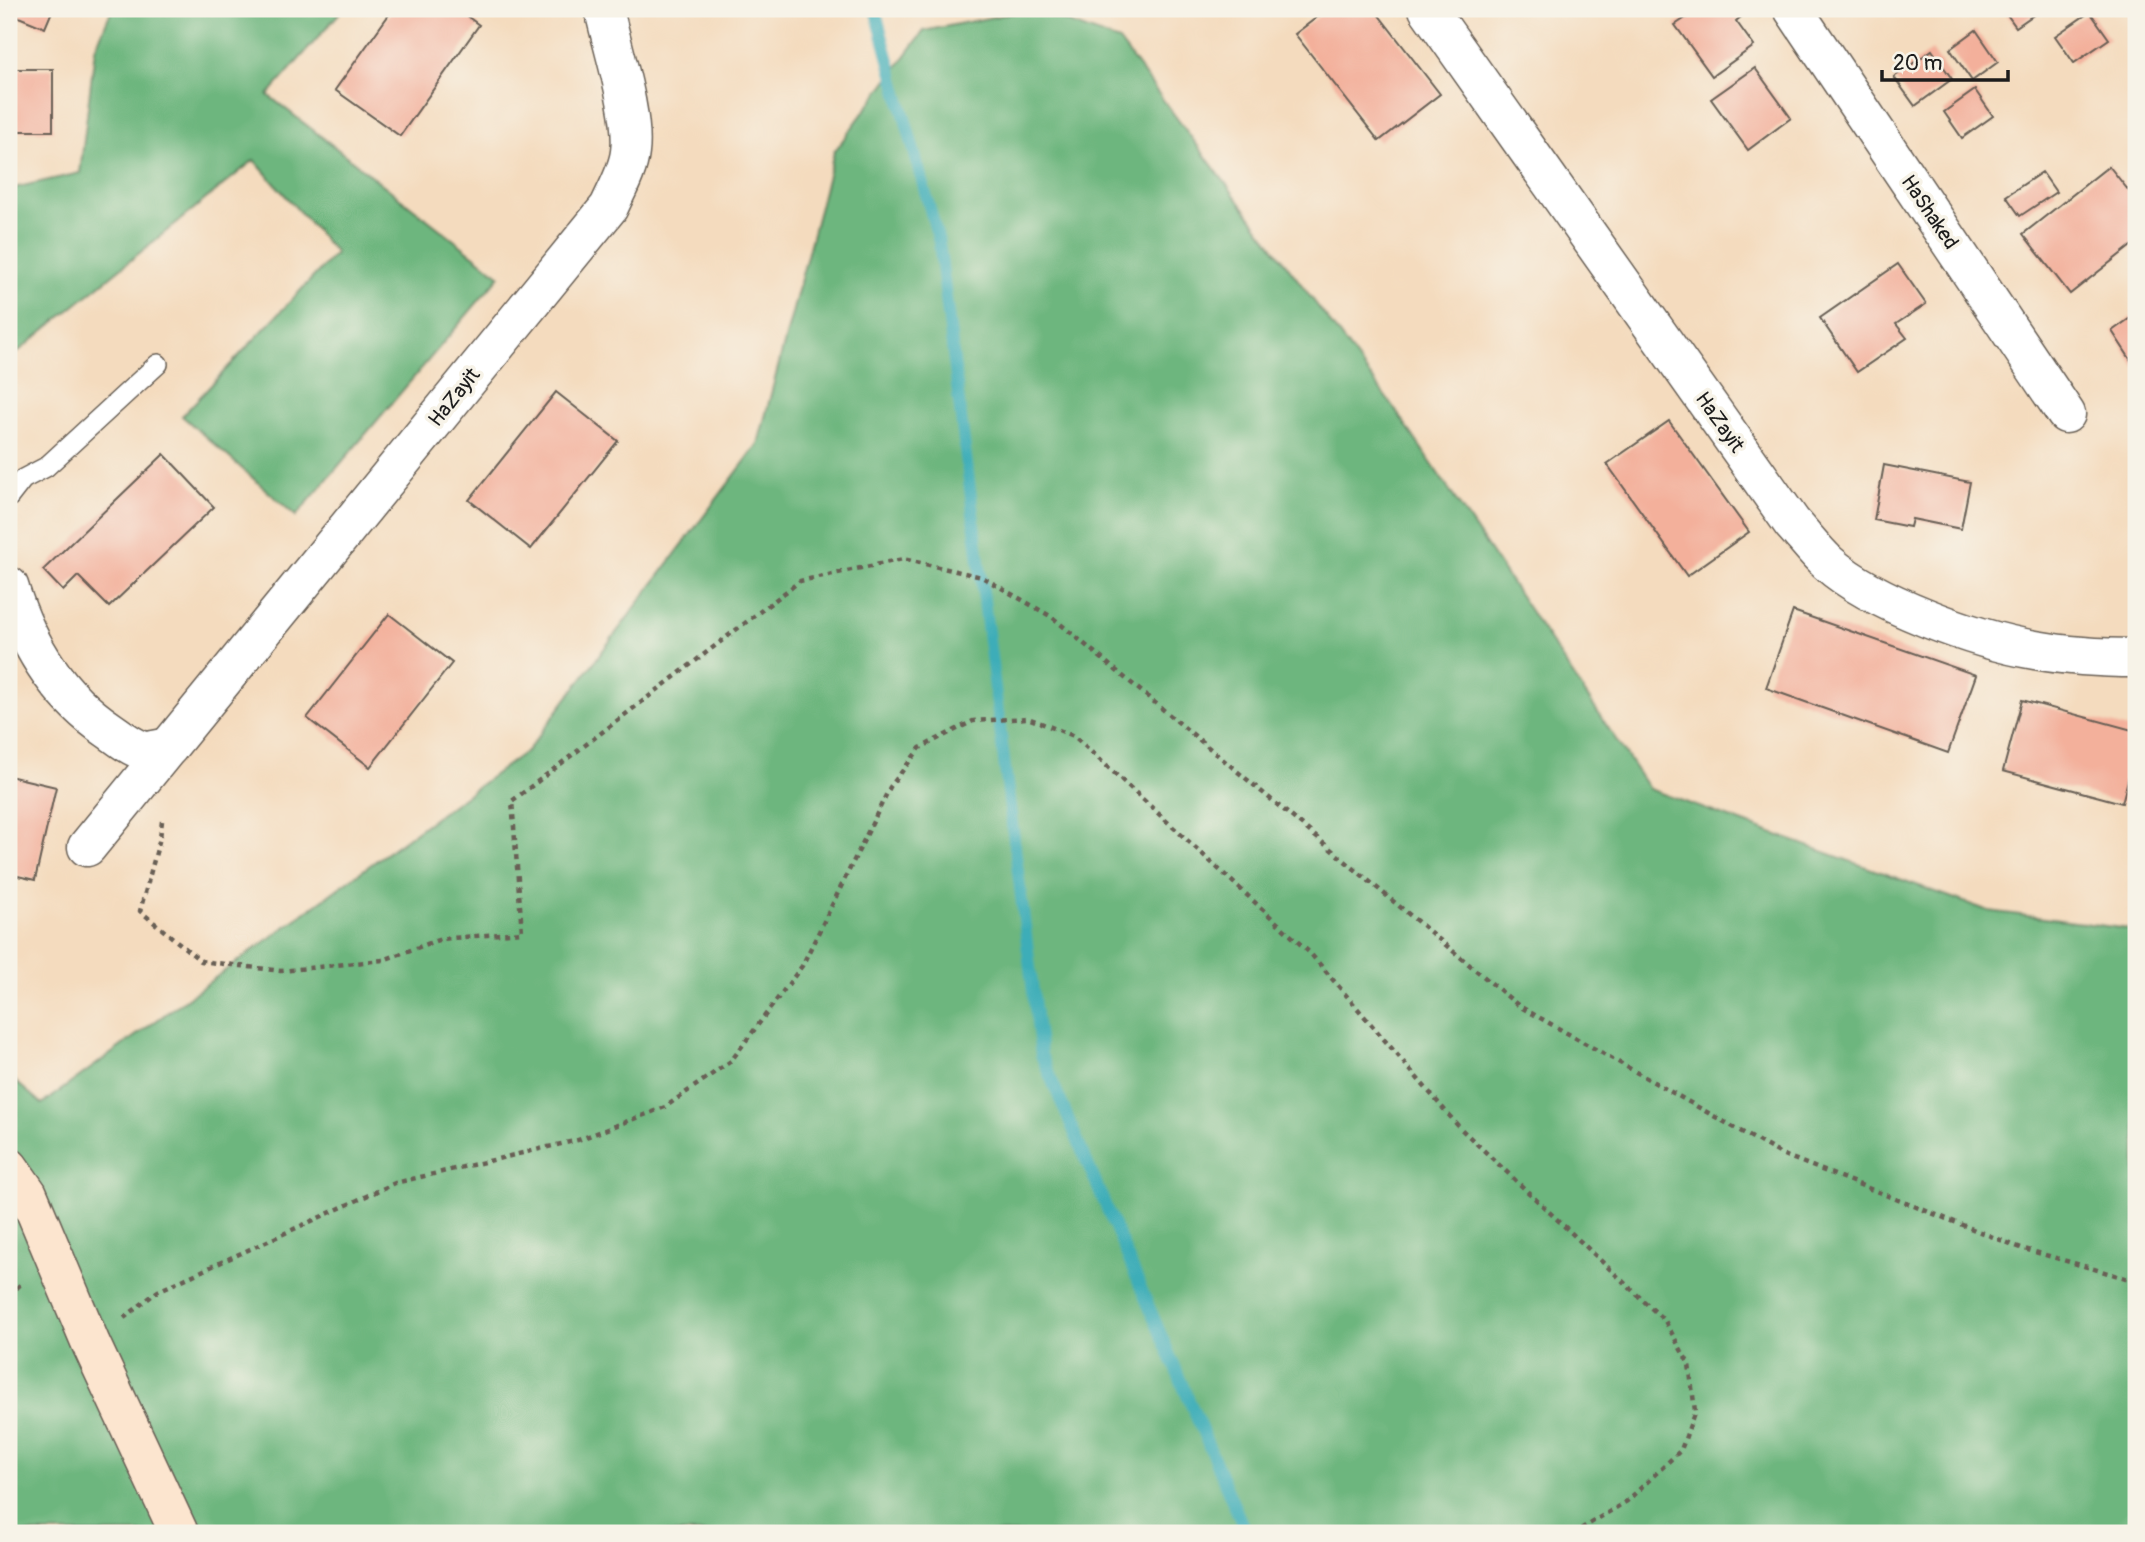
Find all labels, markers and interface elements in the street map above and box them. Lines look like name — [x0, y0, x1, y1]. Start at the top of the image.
scale bar — [1882, 38, 2008, 82]
text: 20 m — [1893, 50, 1942, 77]
street label: HaShaked — [1895, 170, 1964, 255]
street label: HaZayit — [422, 362, 487, 432]
street label: HaZayit — [1689, 387, 1751, 458]

